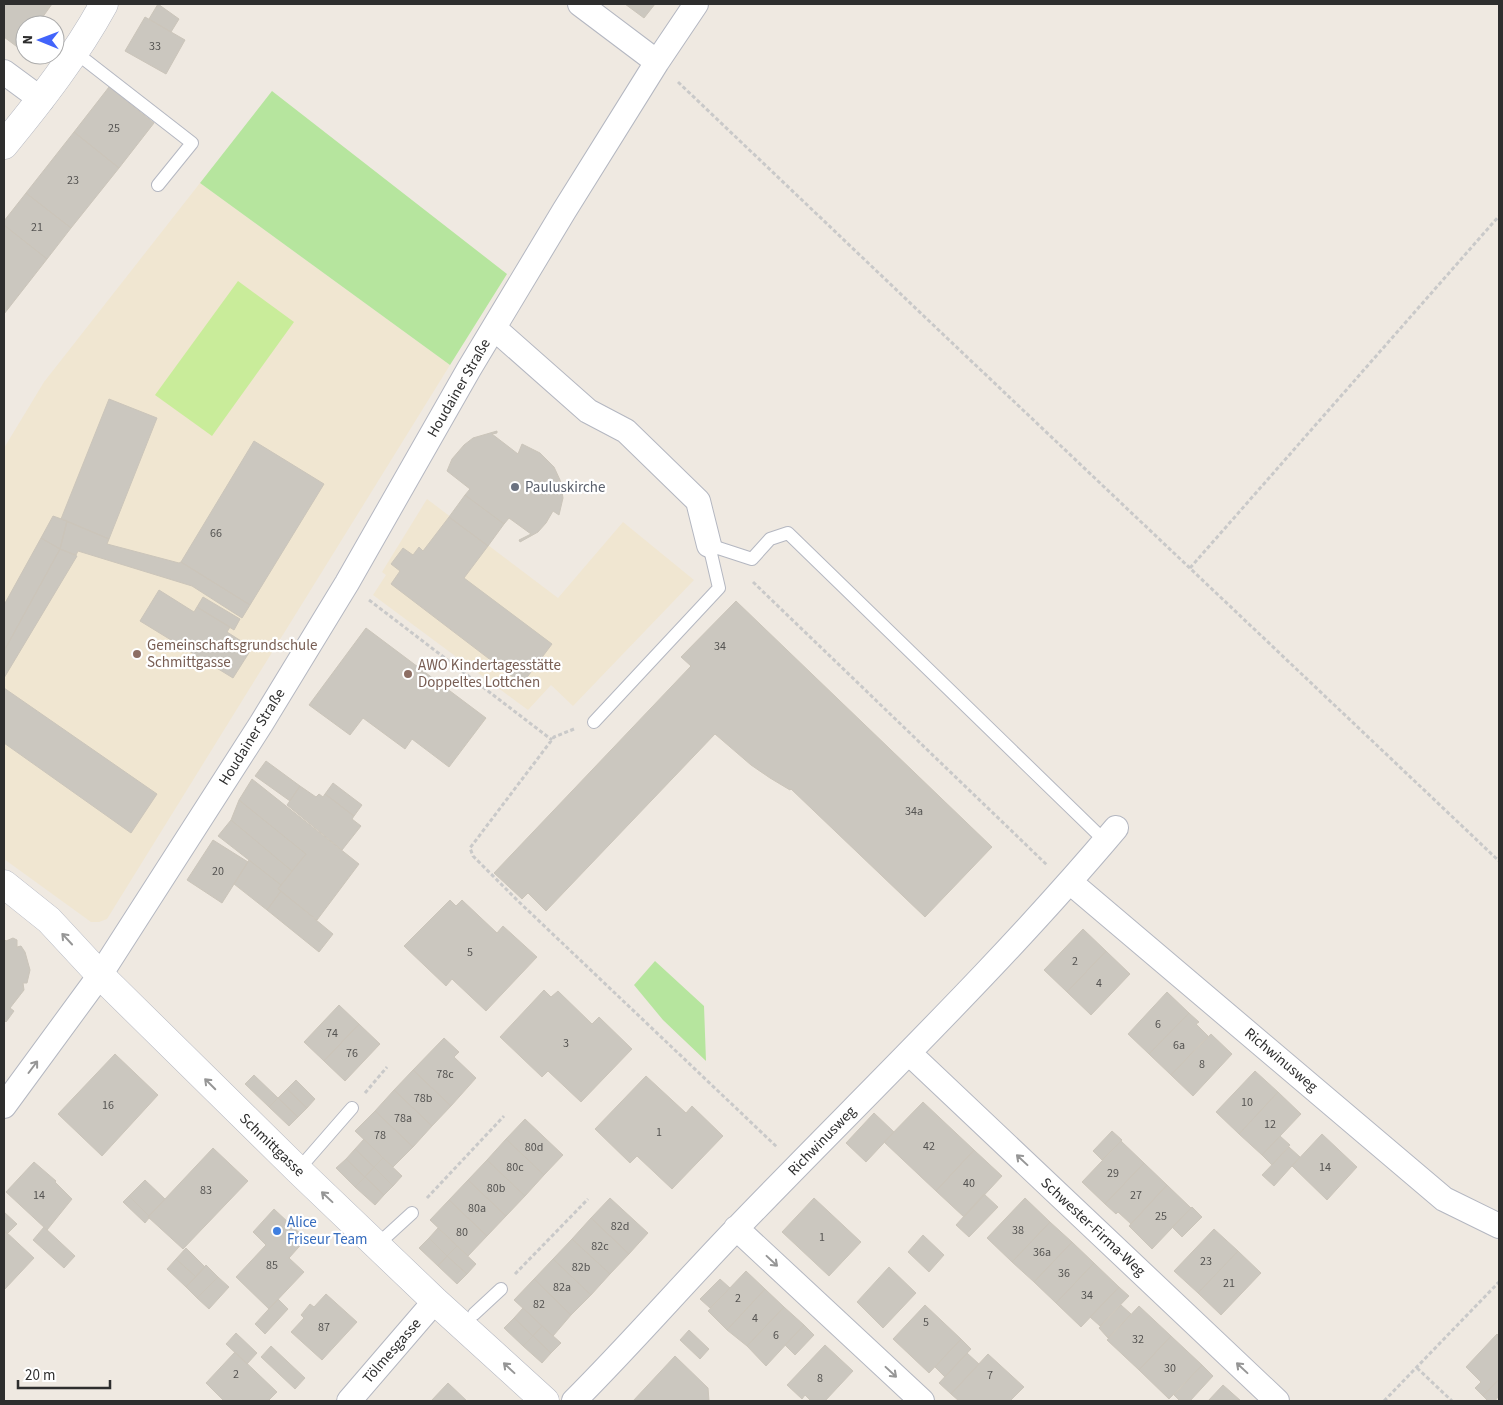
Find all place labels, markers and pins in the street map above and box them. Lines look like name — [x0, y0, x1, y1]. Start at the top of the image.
place label: Pauluskirche — [525, 477, 605, 498]
marker: Pauluskirche — [509, 481, 521, 493]
place label: Gemeinschaftsgrundschule Schmittgasse — [147, 635, 318, 673]
marker: Gemeinschaftsgrundschule Schmittgasse — [131, 648, 143, 660]
place label: AWO Kindertagesstätte Doppeltes Lottchen — [418, 655, 561, 693]
marker: AWO Kindertagesstätte Doppeltes Lottchen — [402, 668, 414, 680]
place label: Alice Friseur Team — [287, 1212, 367, 1250]
marker: Alice Friseur Team — [271, 1225, 283, 1237]

